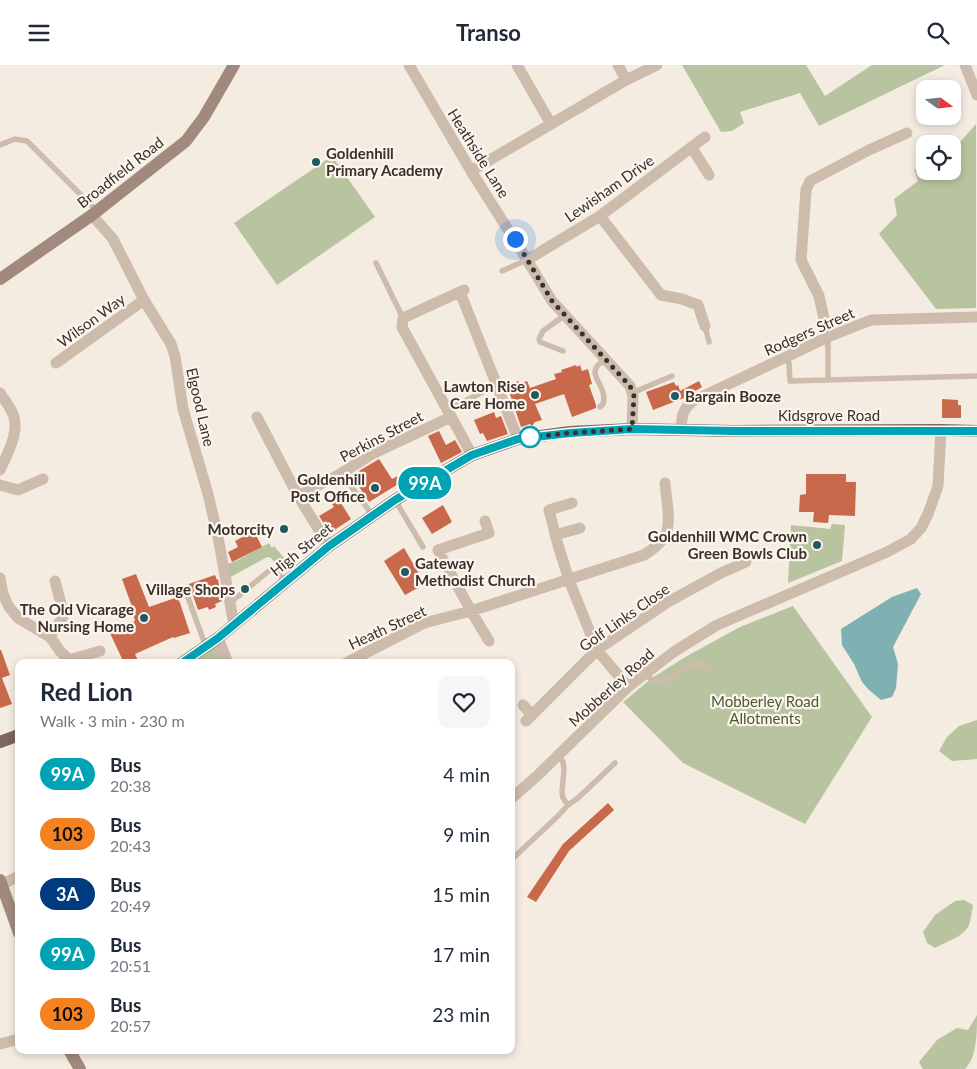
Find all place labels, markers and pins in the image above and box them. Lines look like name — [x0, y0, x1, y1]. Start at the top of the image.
place label: Goldenhill Primary Academy — [326, 144, 443, 179]
marker: Goldenhill Primary Academy — [310, 156, 322, 168]
place label: Lawton Rise Care Home — [443, 377, 525, 412]
place label: Bargain Booze — [685, 387, 781, 405]
marker: Lawton Rise Care Home — [529, 389, 541, 401]
marker: Bargain Booze — [669, 390, 681, 402]
unlabelled marker — [519, 426, 541, 448]
place label: Goldenhill Post Office — [291, 470, 365, 505]
marker: Goldenhill Post Office — [369, 482, 381, 494]
place label: Motorcity — [208, 520, 274, 538]
marker: Motorcity — [278, 523, 290, 535]
place label: Goldenhill WMC Crown Green Bowls Club — [648, 527, 807, 562]
marker: Goldenhill WMC Crown Green Bowls Club — [811, 539, 823, 551]
place label: Gateway Methodist Church — [415, 554, 536, 589]
marker: Gateway Methodist Church — [399, 566, 411, 578]
place label: Village Shops — [145, 580, 235, 598]
marker: Village Shops — [239, 583, 251, 595]
place label: The Old Vicarage Nursing Home — [20, 600, 134, 635]
marker: The Old Vicarage Nursing Home — [138, 612, 150, 624]

